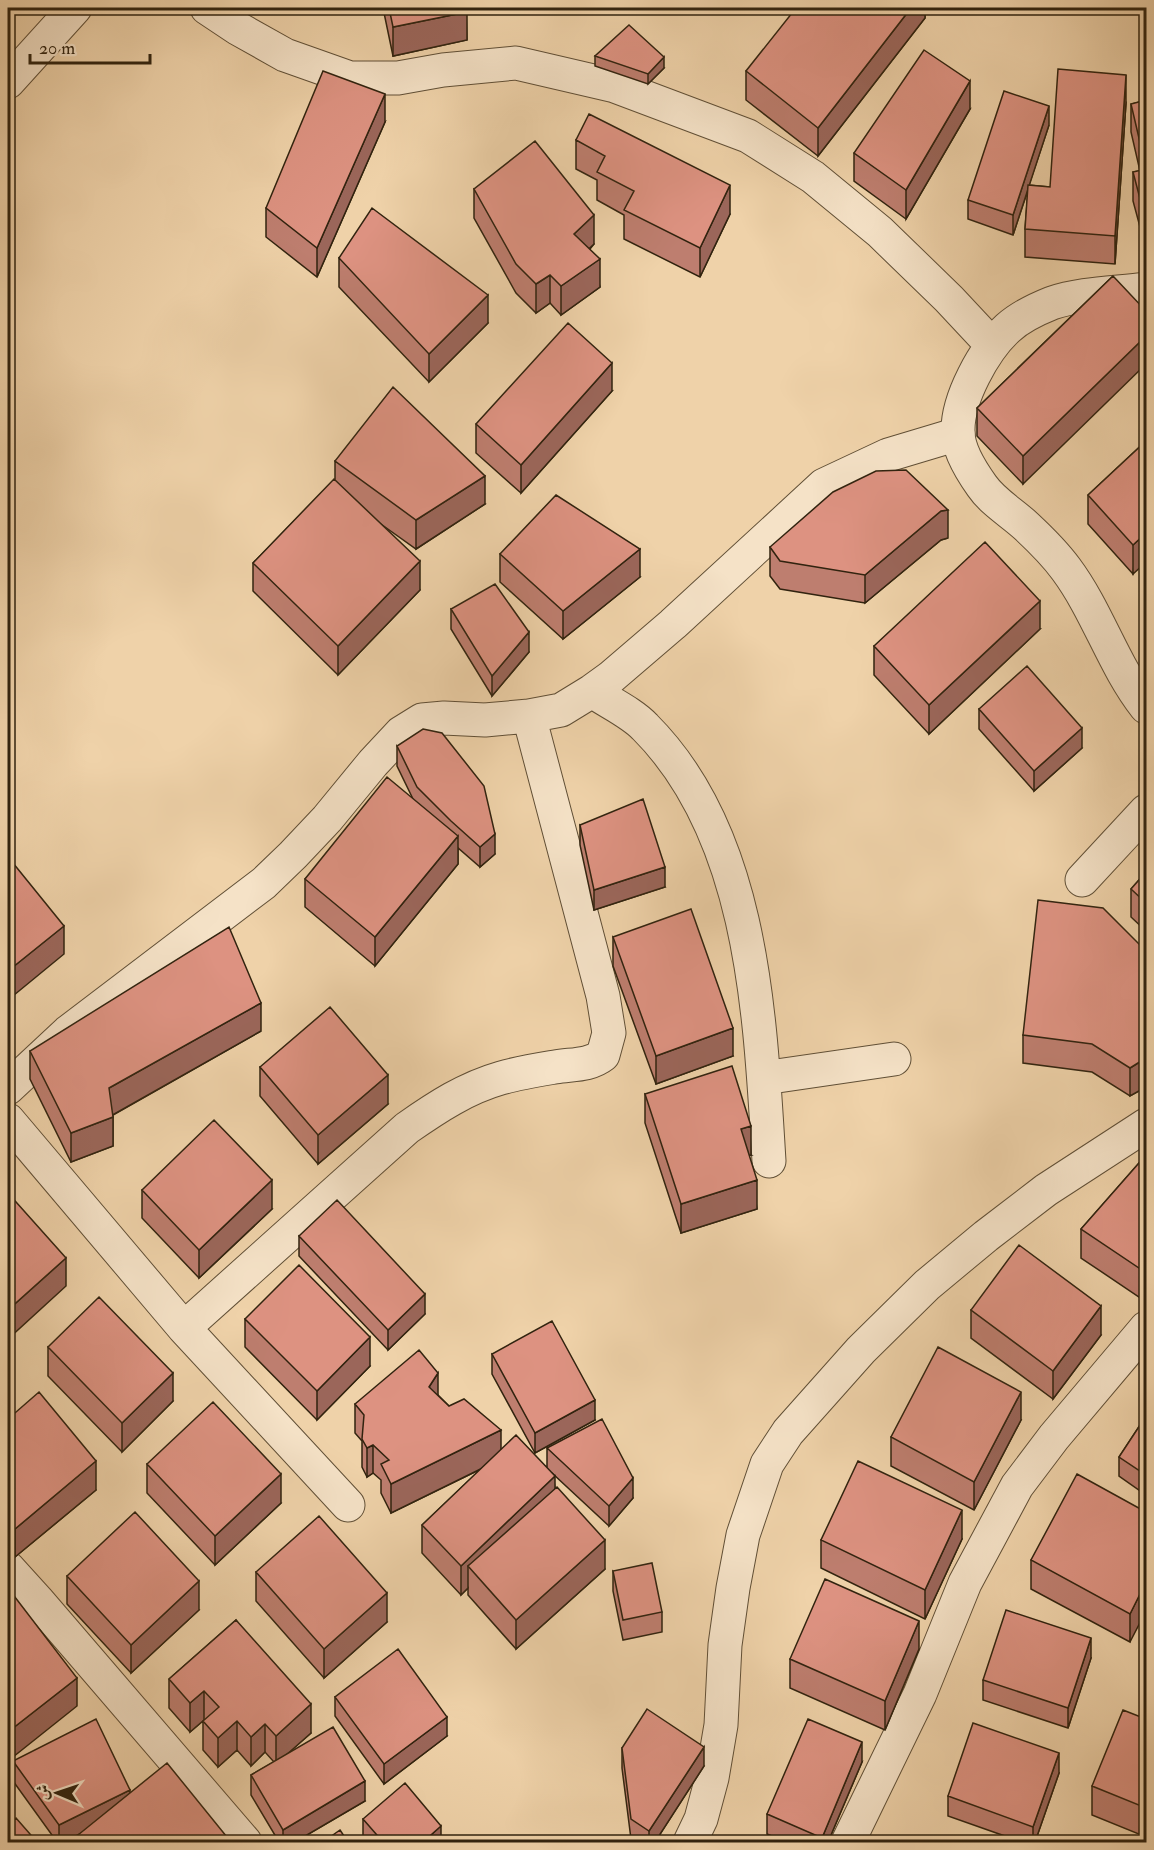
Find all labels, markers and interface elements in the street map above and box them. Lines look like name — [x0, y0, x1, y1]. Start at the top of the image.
scale bar — [30, 27, 150, 65]
text: 20 m — [39, 37, 75, 60]
north arrow — [27, 1763, 87, 1823]
text: ش — [33, 1784, 53, 1801]

